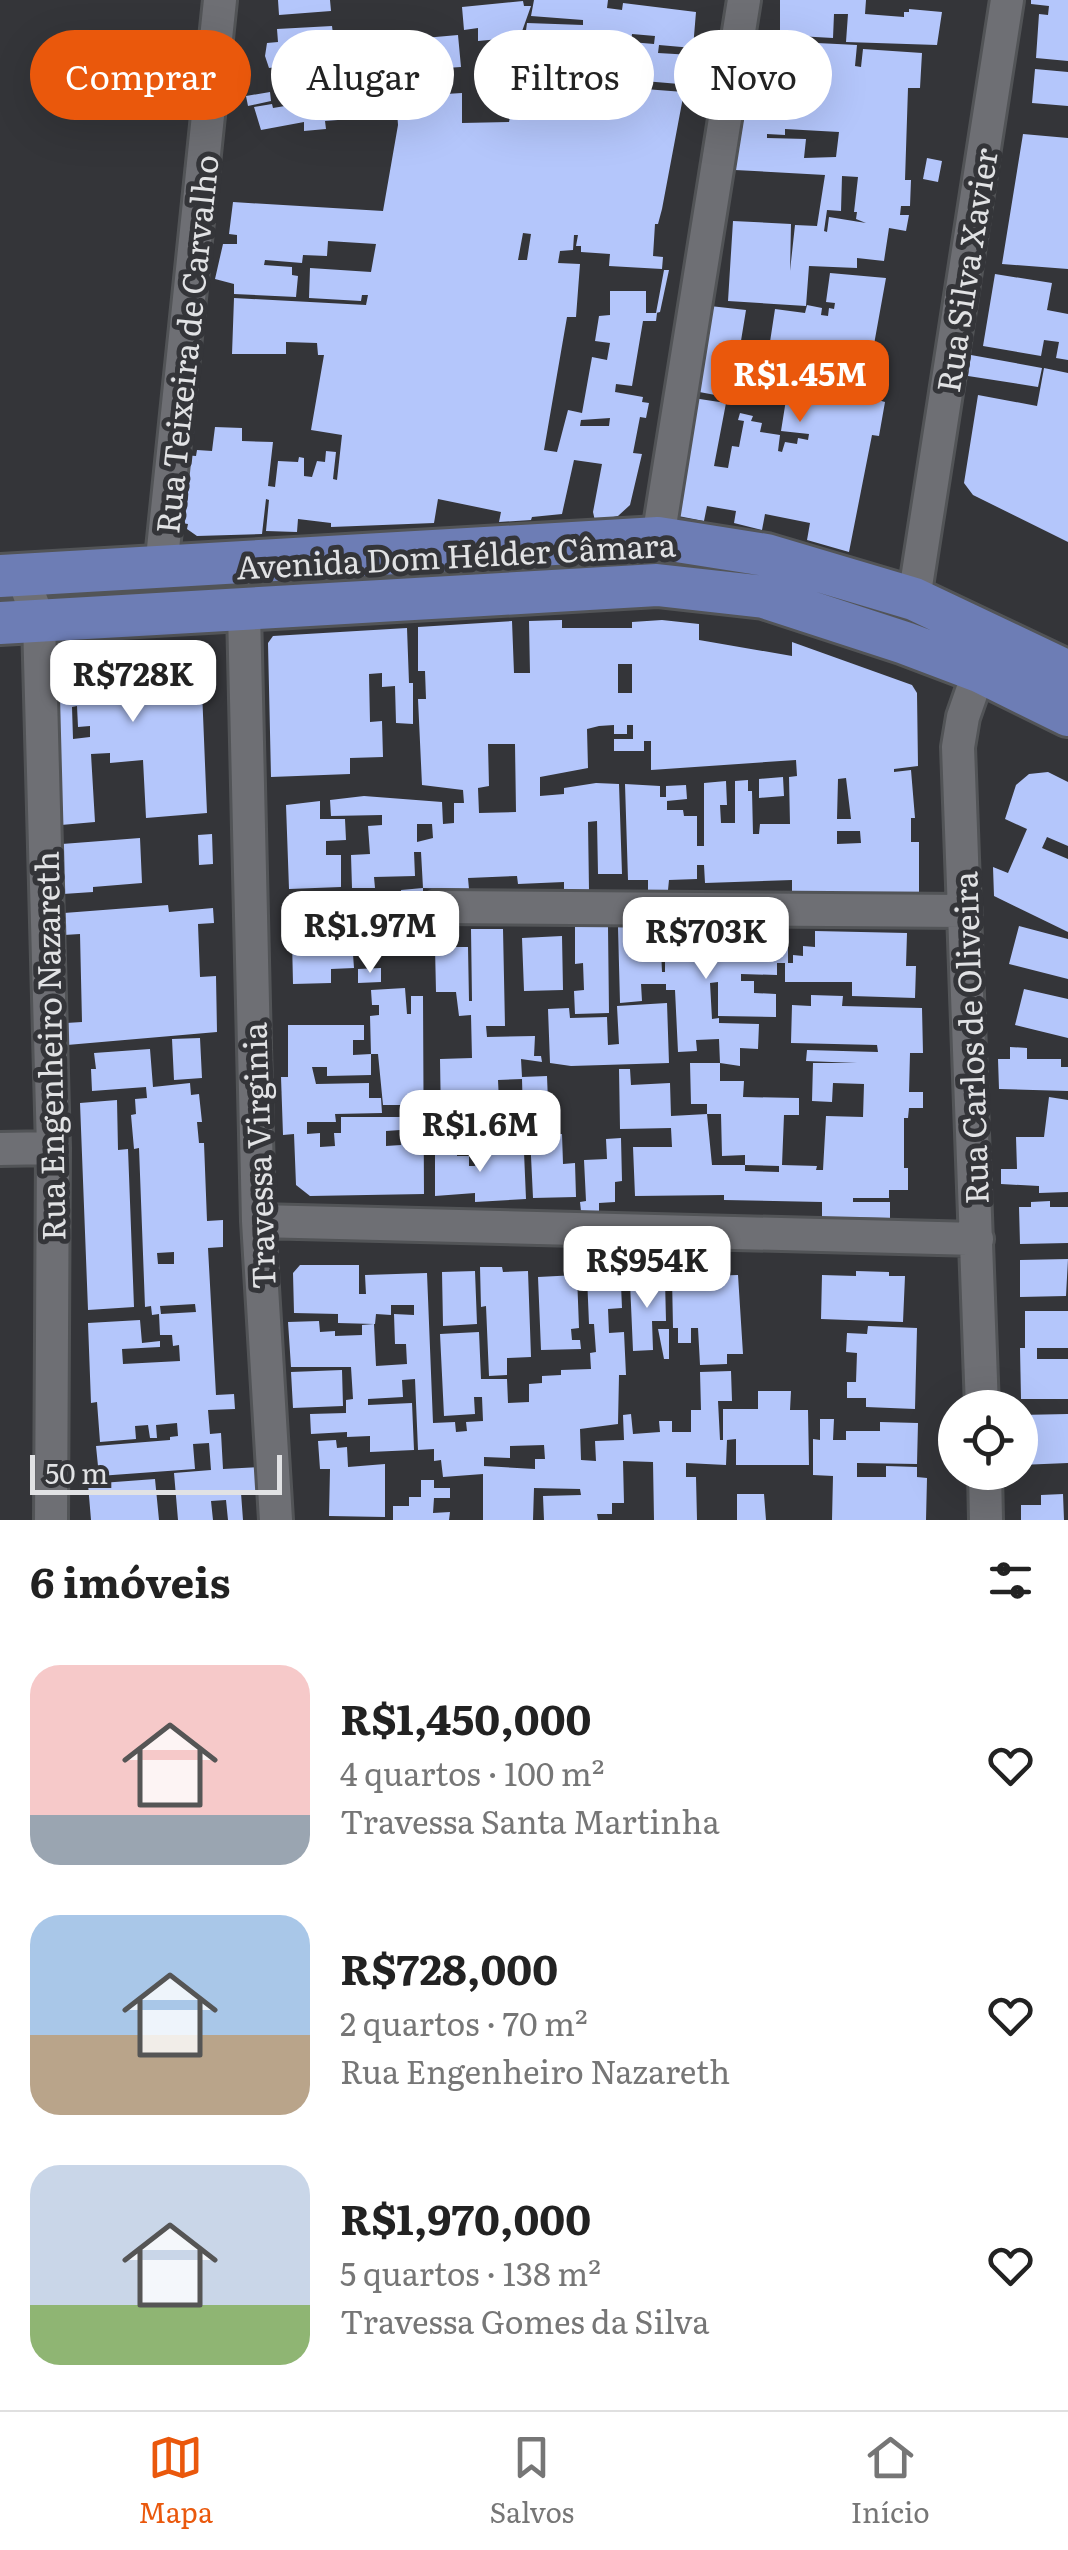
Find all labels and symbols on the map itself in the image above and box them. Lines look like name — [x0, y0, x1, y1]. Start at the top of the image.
street label: Rua Silva Xavier — [922, 144, 1008, 396]
street label: Rua Teixeira de Carvalho — [141, 152, 229, 536]
pin: R$1.45M — [708, 340, 892, 425]
street label: Avenida Dom Hélder Câmara — [235, 518, 678, 589]
pin: R$728K — [52, 640, 214, 725]
street label: Rua Engenheiro Nazareth — [21, 851, 75, 1241]
street label: Rua Carlos de Oliveira — [939, 870, 999, 1205]
pin: R$1.97M — [278, 891, 462, 976]
pin: R$703K — [625, 897, 787, 982]
street label: Travessa Virginia — [228, 1021, 286, 1290]
pin: R$1.6M — [399, 1090, 561, 1175]
pin: R$954K — [566, 1226, 728, 1311]
scale bar — [30, 1450, 282, 1494]

